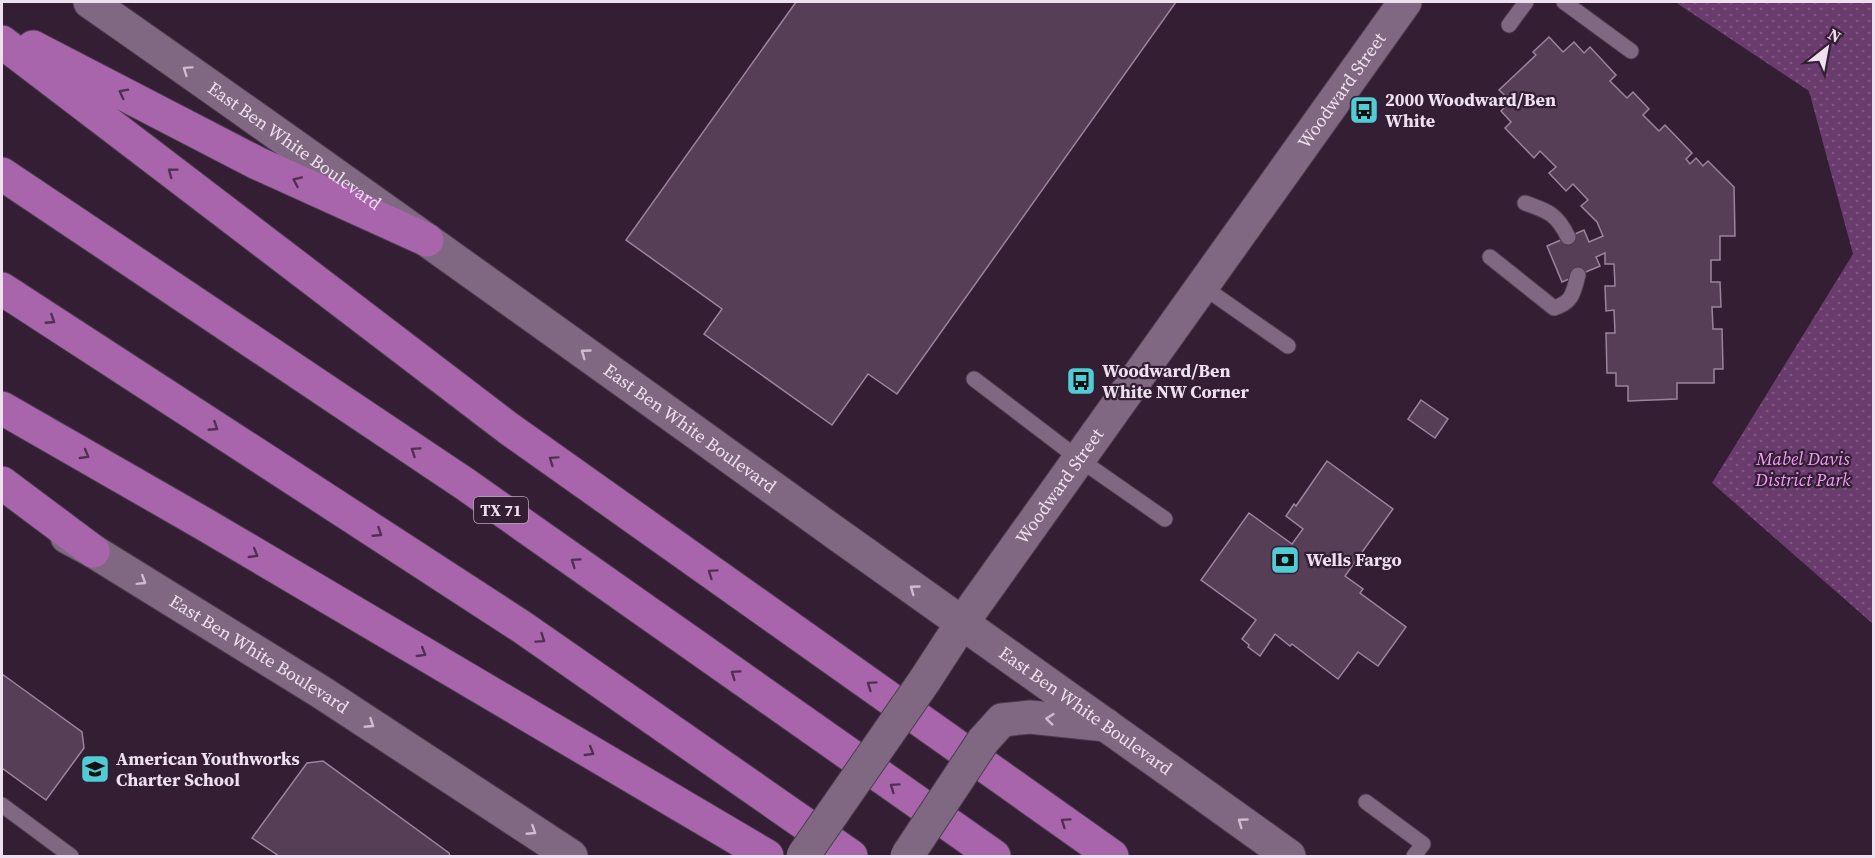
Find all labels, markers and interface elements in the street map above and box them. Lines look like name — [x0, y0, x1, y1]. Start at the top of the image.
north arrow — [1797, 18, 1857, 78]
text: N — [1824, 23, 1846, 48]
street label: Woodward Street — [1292, 27, 1391, 153]
one-way arrow — [182, 66, 193, 77]
street label: East Ben White Boulevard — [203, 75, 387, 216]
place label: 2000 Woodward/Ben White — [1385, 87, 1556, 133]
one-way arrow — [119, 89, 130, 101]
bus stop icon: 2000 Woodward/Ben White — [1348, 94, 1380, 126]
one-way arrow — [167, 168, 178, 179]
one-way arrow — [293, 176, 304, 188]
one-way arrow — [44, 313, 55, 324]
one-way arrow — [581, 350, 592, 361]
street label: East Ben White Boulevard — [599, 357, 782, 499]
place label: Woodward/Ben White NW Corner — [1102, 358, 1249, 404]
bus stop icon: Woodward/Ben White NW Corner — [1065, 365, 1097, 397]
one-way arrow — [208, 419, 218, 431]
street label: Woodward Street — [1009, 423, 1109, 549]
park label: Mabel Davis District Park — [1754, 446, 1851, 492]
one-way arrow — [411, 447, 422, 458]
one-way arrow — [79, 448, 89, 460]
one-way arrow — [549, 456, 560, 467]
road number: TX 71 — [474, 497, 528, 523]
one-way arrow — [372, 525, 382, 537]
bank icon: Wells Fargo — [1269, 544, 1301, 576]
one-way arrow — [248, 547, 258, 558]
place label: Wells Fargo — [1306, 547, 1402, 572]
one-way arrow — [571, 558, 582, 569]
one-way arrow — [708, 569, 719, 580]
one-way arrow — [136, 574, 146, 586]
one-way arrow — [910, 586, 921, 597]
street label: East Ben White Boulevard — [165, 588, 354, 719]
one-way arrow — [534, 632, 545, 643]
street label: East Ben White Boulevard — [994, 640, 1177, 781]
one-way arrow — [416, 646, 426, 657]
one-way arrow — [730, 670, 741, 681]
one-way arrow — [867, 682, 878, 693]
one-way arrow — [1045, 713, 1055, 726]
one-way arrow — [363, 717, 374, 728]
one-way arrow — [584, 745, 594, 757]
place label: American Youthworks Charter School — [116, 746, 300, 792]
school or university icon: American Youthworks Charter School — [79, 753, 111, 785]
one-way arrow — [890, 783, 901, 794]
one-way arrow — [1061, 818, 1072, 829]
one-way arrow — [1237, 818, 1248, 829]
one-way arrow — [526, 824, 537, 835]

